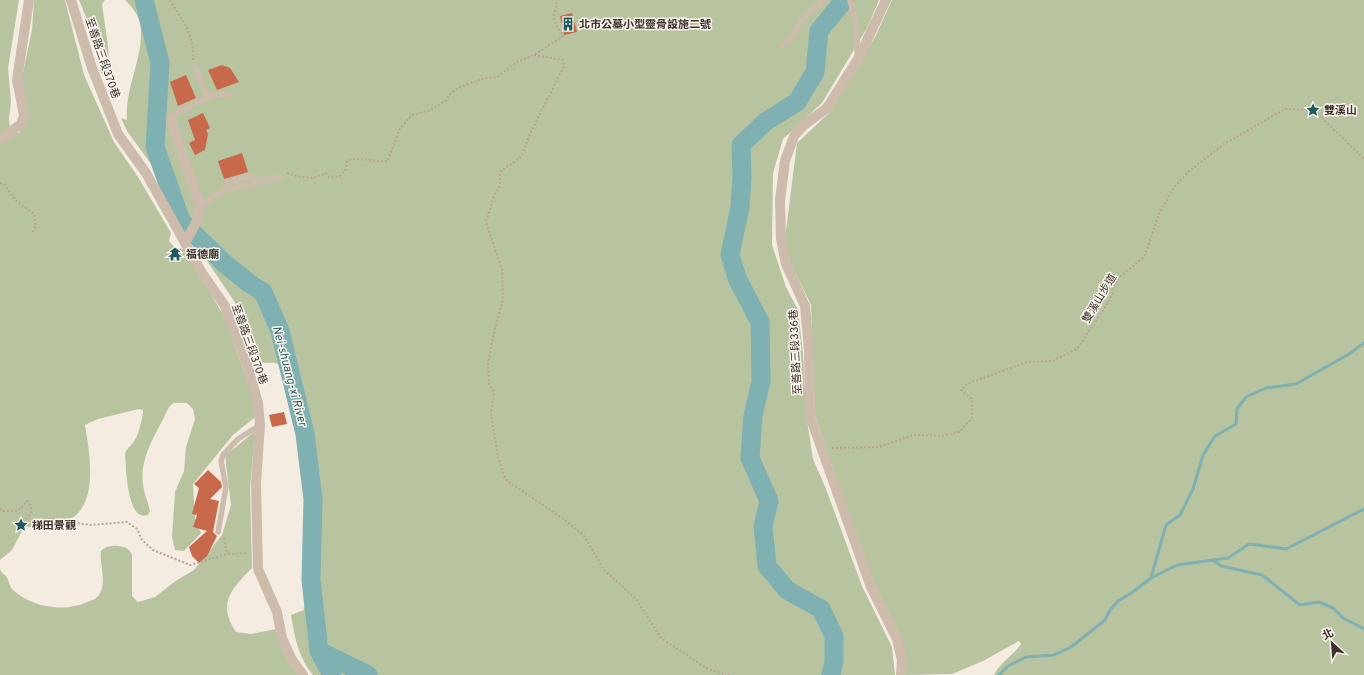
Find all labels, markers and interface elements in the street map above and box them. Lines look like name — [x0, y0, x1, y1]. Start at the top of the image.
street label: 至善路三段370巷 — [82, 16, 123, 101]
building icon: 北市公墓小型靈骨設施二號 — [560, 16, 576, 32]
place label: 北市公墓小型靈骨設施二號 — [579, 18, 711, 32]
place icon: 雙溪山 — [1305, 102, 1321, 118]
place label: 雙溪山 — [1324, 104, 1357, 118]
temple icon: 福德廟 — [167, 246, 183, 262]
place label: 福德廟 — [186, 248, 219, 262]
street label: 雙溪山步道 — [1080, 271, 1120, 326]
street label: 至善路三段370巷 — [228, 302, 270, 387]
street label: 至善路三段336巷 — [787, 309, 805, 395]
water label: Nei-shuang-xi River — [268, 324, 310, 430]
place icon: 梯田景觀 — [13, 517, 29, 533]
place label: 梯田景觀 — [32, 519, 76, 533]
north arrow — [1312, 623, 1352, 663]
text: 北 — [1320, 626, 1336, 644]

